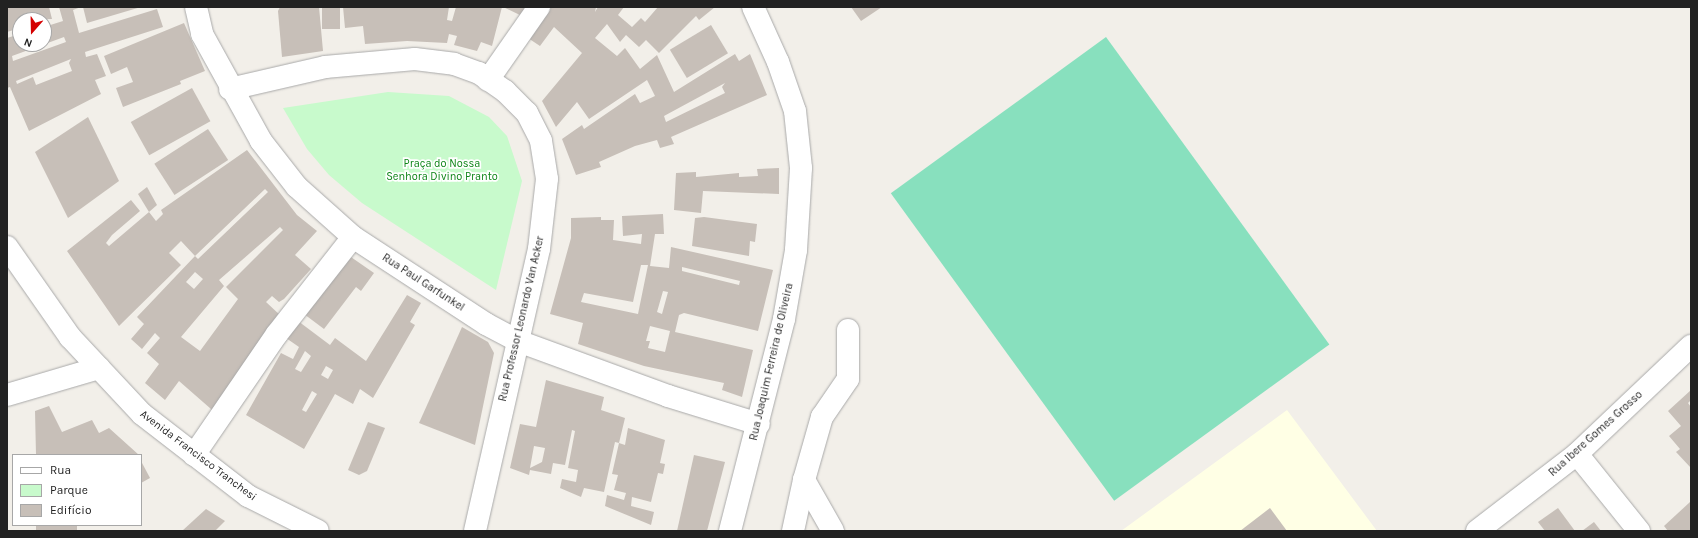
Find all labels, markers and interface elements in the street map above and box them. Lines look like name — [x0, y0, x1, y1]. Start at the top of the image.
north arrow — [12, 12, 52, 52]
text: N — [22, 35, 34, 50]
park label: Praça do Nossa Senhora Divino Pranto — [386, 158, 498, 184]
street label: Rua Professor Leonardo Van Acker — [497, 235, 547, 403]
street label: Rua Paul Garfunkel — [379, 251, 467, 315]
street label: Rua Joaquim Ferreira de Oliveira — [747, 282, 797, 442]
street label: Rua Ibere Gomes Grosso — [1546, 388, 1646, 480]
street label: Avenida Francisco Tranchesi — [137, 408, 259, 504]
legend — [12, 454, 142, 526]
text: Rua — [50, 463, 71, 477]
text: Parque — [50, 483, 88, 497]
text: Edifício — [50, 503, 91, 517]

